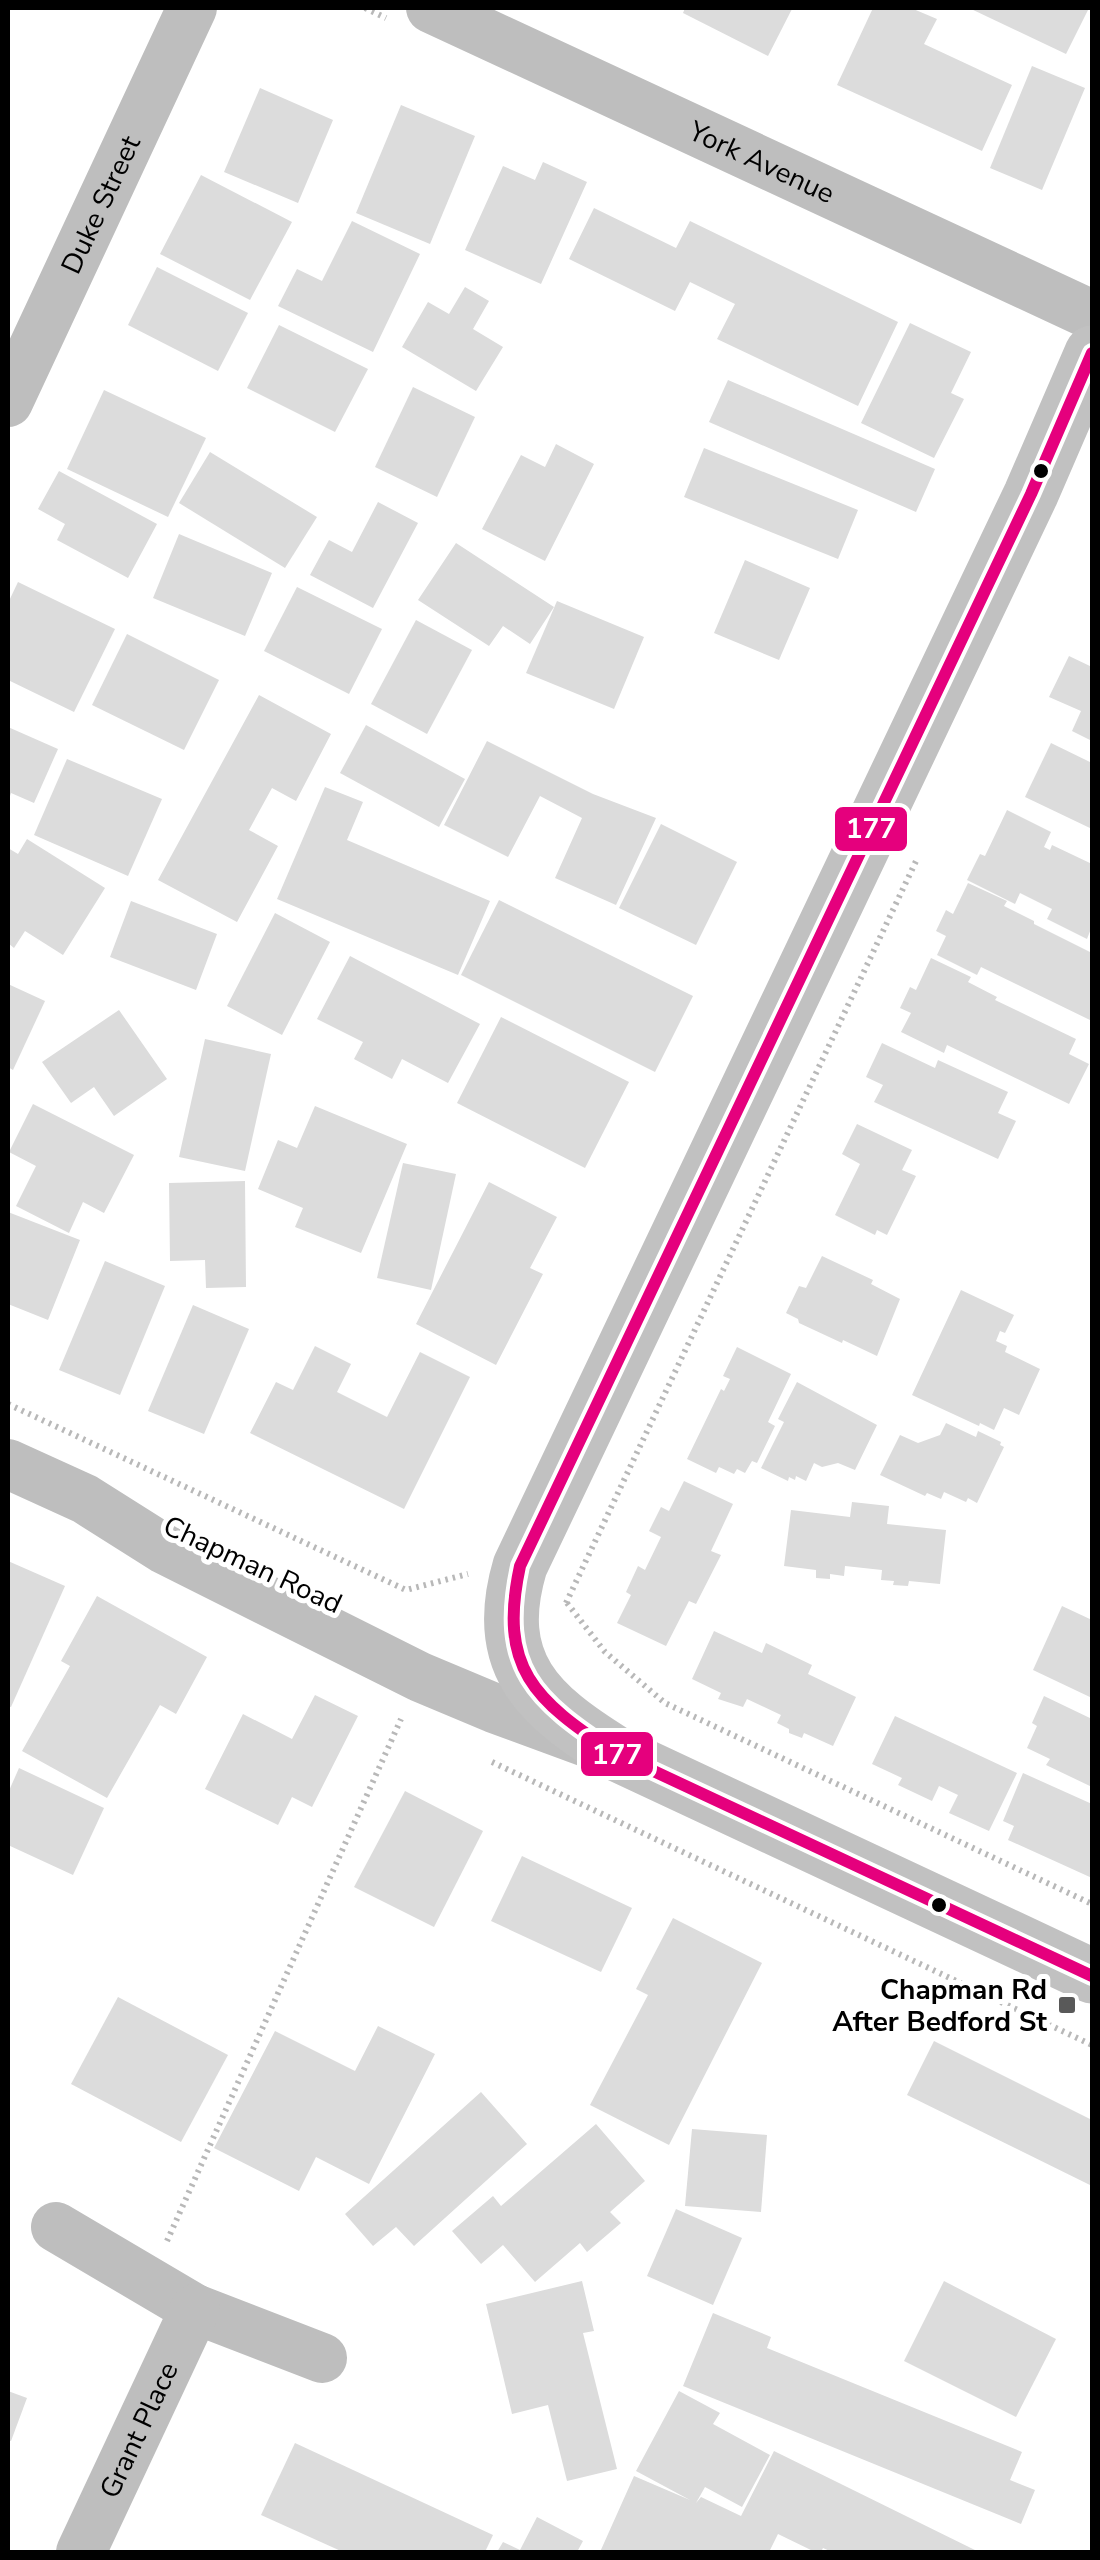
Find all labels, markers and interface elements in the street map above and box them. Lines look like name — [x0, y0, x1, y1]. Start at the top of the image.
street label: York Avenue — [682, 112, 841, 213]
street label: Duke Street — [52, 129, 150, 280]
unlabelled marker — [1031, 461, 1051, 481]
line badge: 177 — [833, 805, 909, 853]
text: 177 — [846, 810, 896, 848]
street label: Chapman Road — [157, 1507, 348, 1623]
line badge: 177 — [579, 1730, 655, 1778]
text: 177 — [592, 1736, 642, 1774]
unlabelled marker — [929, 1895, 949, 1915]
place label: Chapman Rd After Bedford St — [832, 1971, 1047, 2041]
marker: Chapman Rd After Bedford St — [1056, 1994, 1078, 2016]
street label: Grant Place — [91, 2356, 188, 2505]

